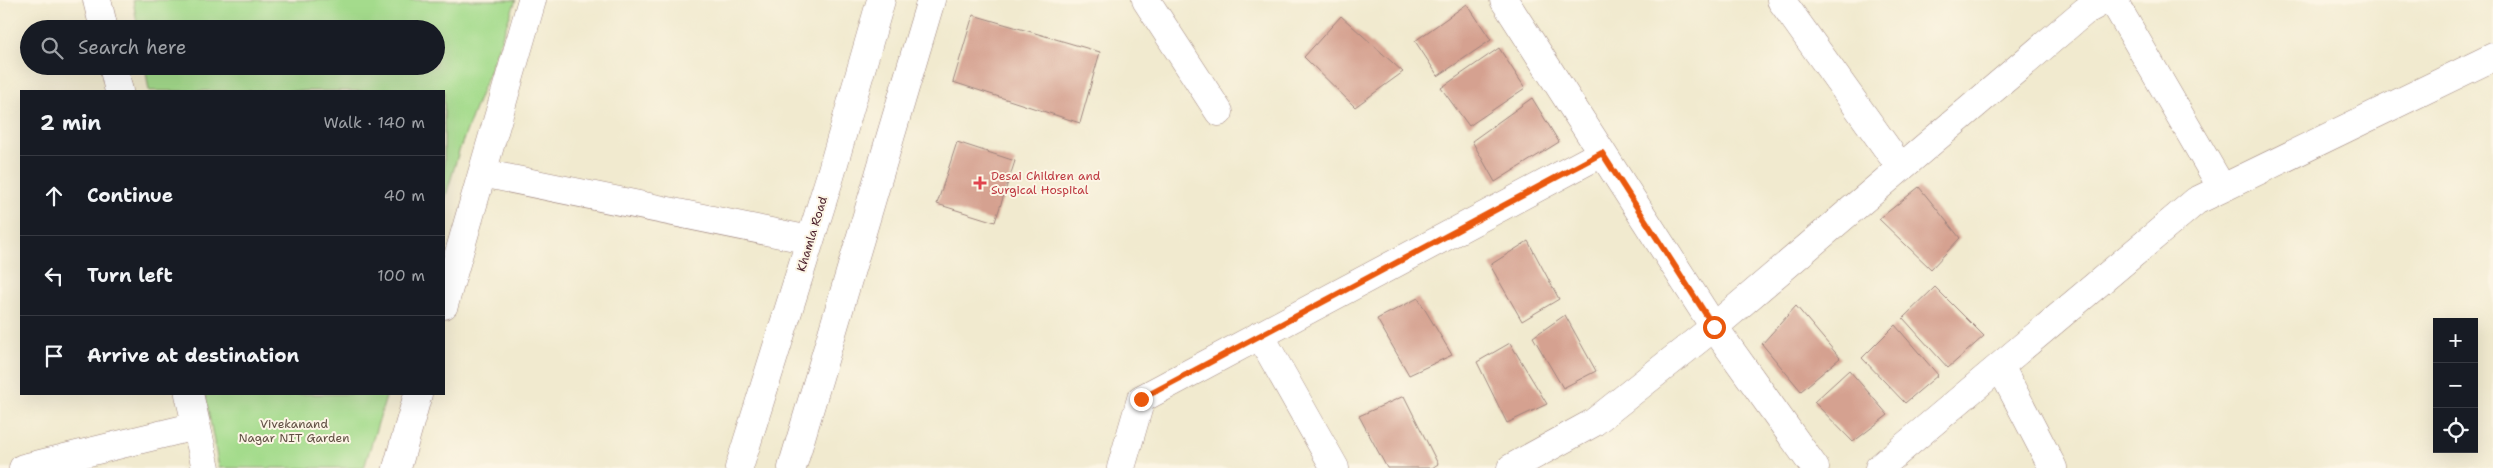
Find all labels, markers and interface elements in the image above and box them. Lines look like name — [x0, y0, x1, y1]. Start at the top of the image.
search box — [20, 20, 445, 75]
icon: search — [38, 34, 66, 62]
text: Search here — [78, 35, 187, 60]
text: 2 min — [40, 109, 101, 137]
text: Walk · 140 m — [323, 112, 425, 133]
place label: Desai Children and Surgical Hospital — [991, 168, 1101, 198]
marker: Desai Children and Surgical Hospital — [973, 176, 987, 190]
icon: ahead — [40, 182, 68, 210]
text: Continue — [87, 183, 173, 208]
text: 40 m — [383, 185, 425, 206]
street label: Khamla Road — [793, 194, 831, 274]
icon: left — [40, 262, 68, 290]
text: Turn left — [87, 263, 173, 288]
text: 100 m — [377, 265, 425, 286]
route start — [1703, 316, 1726, 339]
map controls — [2433, 318, 2478, 453]
button: + — [2433, 318, 2478, 363]
icon: arrive — [40, 342, 68, 370]
text: Arrive at destination — [87, 343, 299, 368]
button: − — [2433, 363, 2478, 408]
route end — [1130, 388, 1153, 411]
button: locate — [2433, 408, 2478, 453]
park label: Vivekanand Nagar NIT Garden — [238, 416, 350, 446]

